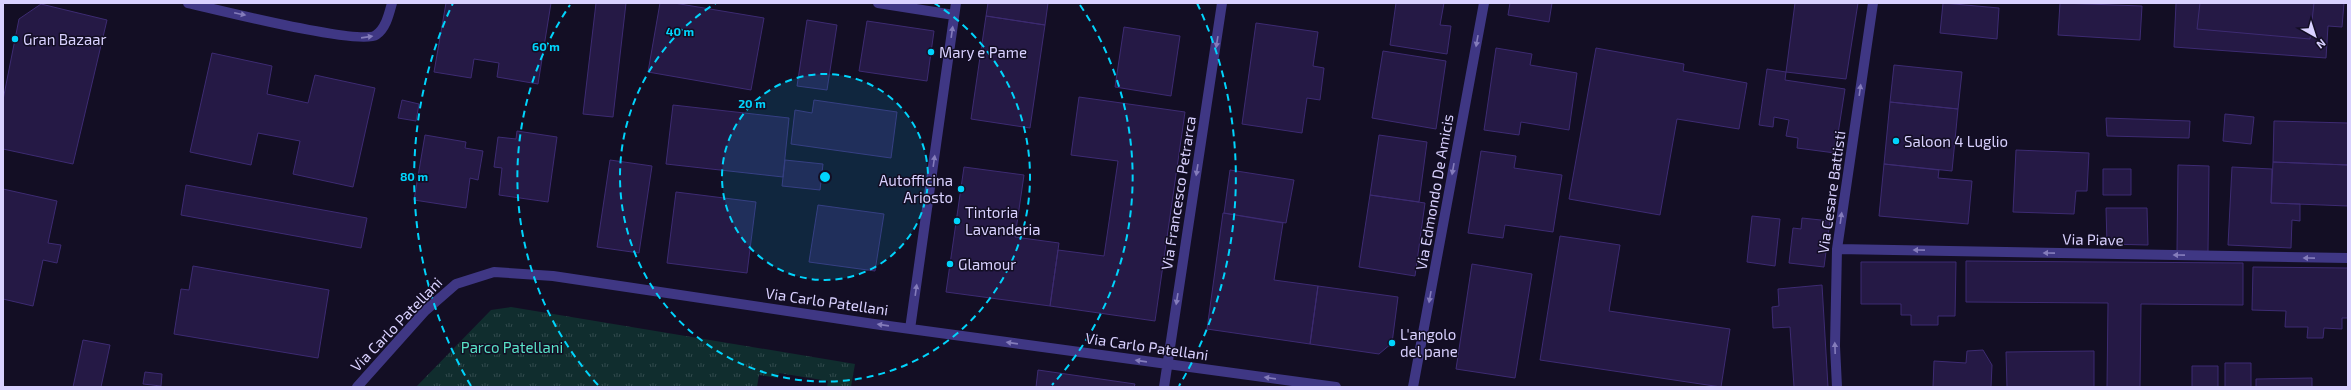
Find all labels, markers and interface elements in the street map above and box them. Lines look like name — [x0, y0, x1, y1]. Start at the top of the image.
one-way arrow — [234, 12, 246, 18]
north arrow — [2295, 16, 2335, 56]
text: 40 m — [666, 24, 694, 38]
one-way arrow — [949, 26, 955, 39]
place label: Gran Bazaar — [23, 30, 106, 48]
marker: Gran Bazaar — [10, 34, 20, 44]
one-way arrow — [361, 34, 373, 40]
one-way arrow — [1213, 35, 1219, 48]
one-way arrow — [1474, 35, 1480, 47]
text: N — [2314, 37, 2329, 52]
text: 60 m — [532, 39, 560, 53]
place label: Mary e Pame — [939, 43, 1027, 61]
marker: Mary e Pame — [926, 47, 936, 57]
one-way arrow — [1857, 84, 1863, 96]
text: 20 m — [738, 96, 766, 110]
street label: Via Edmondo De Amicis — [1411, 113, 1457, 271]
street label: Via Francesco Petrarca — [1157, 115, 1199, 271]
street label: Via Cesare Battisti — [1813, 129, 1849, 255]
place label: Saloon 4 Luglio — [1904, 132, 2008, 150]
marker: Saloon 4 Luglio — [1891, 136, 1901, 146]
one-way arrow — [931, 155, 937, 167]
one-way arrow — [1450, 163, 1456, 175]
one-way arrow — [1194, 164, 1200, 176]
text: 80 m — [400, 169, 428, 183]
centre of rings — [818, 170, 832, 184]
place label: Autofficina Ariosto — [879, 171, 953, 206]
marker: Autofficina Ariosto — [956, 184, 966, 194]
place label: Tintoria Lavanderia — [965, 203, 1040, 238]
one-way arrow — [1838, 212, 1844, 224]
marker: Tintoria Lavanderia — [952, 216, 962, 226]
street label: Via Piave — [2062, 229, 2124, 249]
one-way arrow — [1912, 247, 1925, 253]
one-way arrow — [2042, 250, 2055, 256]
one-way arrow — [2172, 252, 2185, 258]
place label: Glamour — [958, 255, 1016, 273]
one-way arrow — [2302, 255, 2315, 261]
marker: Glamour — [945, 259, 955, 269]
street label: Via Carlo Patellani — [346, 273, 446, 375]
street label: Via Carlo Patellani — [764, 283, 890, 319]
one-way arrow — [913, 284, 919, 296]
one-way arrow — [1426, 291, 1432, 303]
one-way arrow — [1174, 292, 1180, 305]
one-way arrow — [877, 322, 889, 328]
place label: L'angolo del pane — [1400, 325, 1458, 360]
street label: Via Carlo Patellani — [1084, 328, 1210, 364]
park label: Parco Patellani — [461, 338, 563, 356]
marker: L'angolo del pane — [1387, 338, 1397, 348]
one-way arrow — [1006, 340, 1018, 346]
one-way arrow — [1832, 341, 1838, 354]
one-way arrow — [1135, 358, 1147, 364]
one-way arrow — [1264, 375, 1276, 381]

